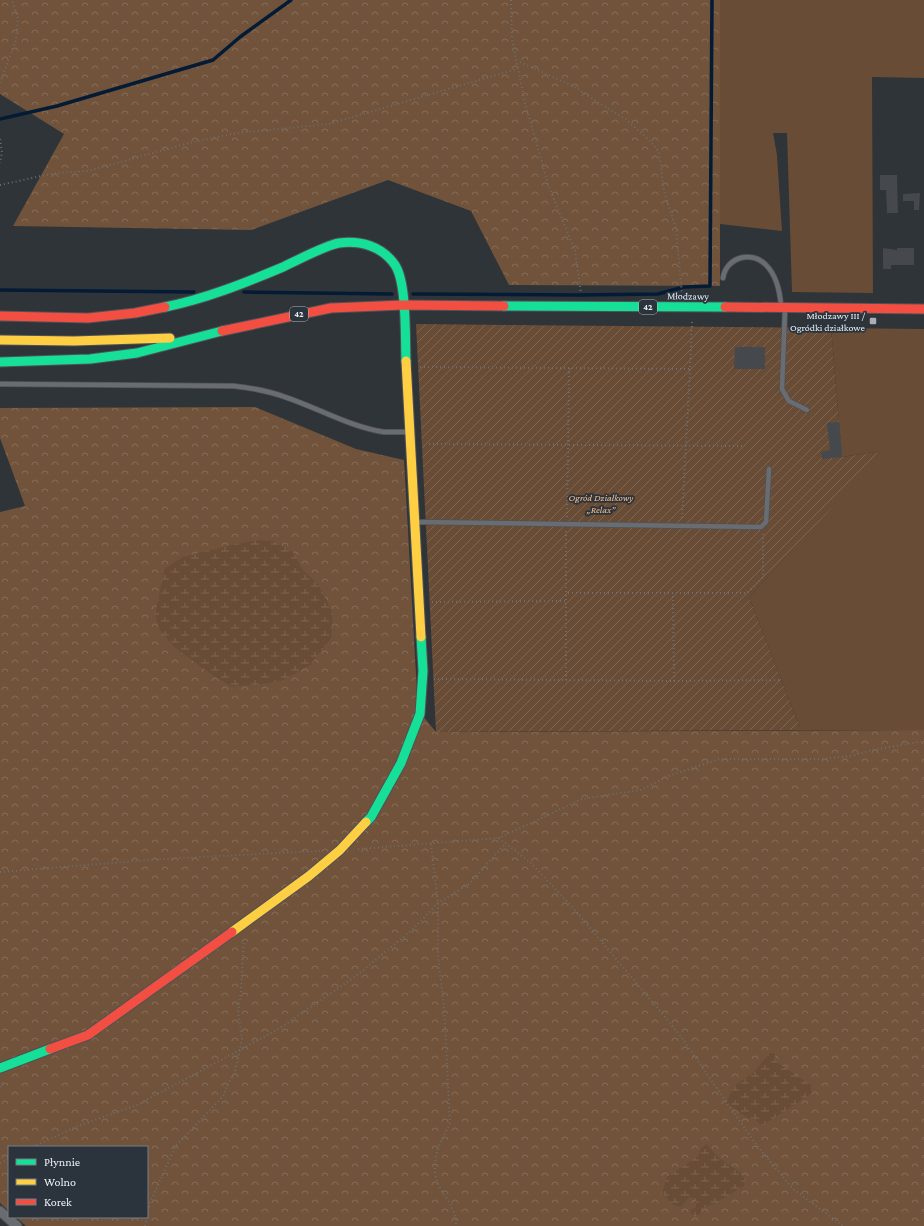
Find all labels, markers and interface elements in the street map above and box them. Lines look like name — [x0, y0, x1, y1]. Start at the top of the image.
street label: Młodzawy — [667, 290, 709, 302]
road number: 42 — [639, 300, 657, 314]
road number: 42 — [290, 307, 308, 321]
place label: Młodzawy III / Ogródki działkowe — [790, 310, 866, 333]
marker: Młodzawy III / Ogródki działkowe — [868, 316, 878, 326]
park label: Ogród Działkowy „Relax” — [569, 492, 633, 515]
legend — [8, 1146, 148, 1218]
text: Płynnie — [44, 1155, 80, 1169]
text: Wolno — [44, 1175, 76, 1189]
text: Korek — [44, 1195, 72, 1209]

